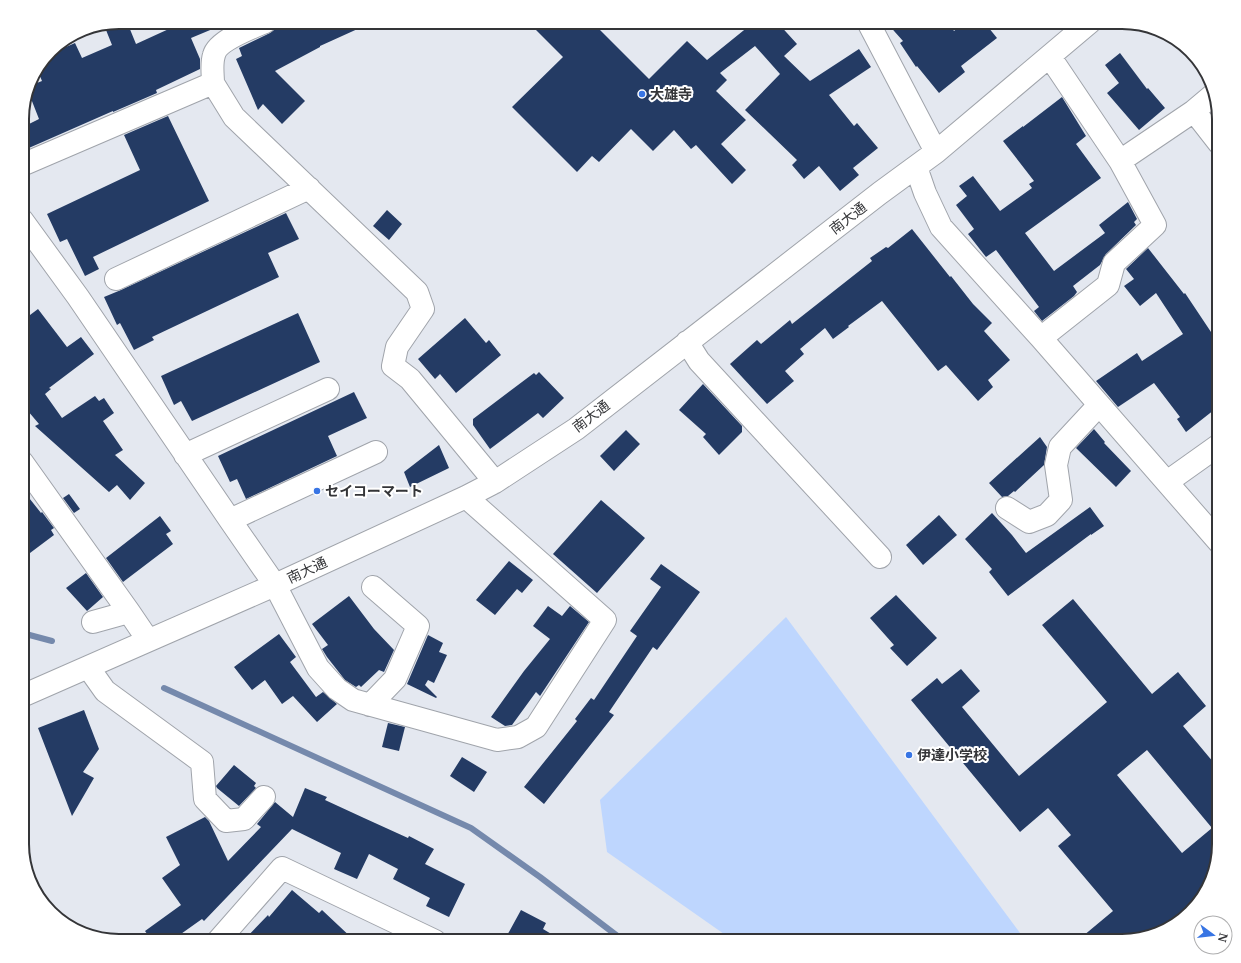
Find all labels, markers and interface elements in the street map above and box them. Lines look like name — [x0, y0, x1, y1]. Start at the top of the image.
place label: 大雄寺 — [650, 85, 692, 103]
marker: 大雄寺 — [637, 89, 647, 99]
street label: 南大通 — [826, 198, 870, 238]
street label: 南大通 — [569, 396, 613, 436]
place label: セイコーマート — [325, 482, 423, 500]
marker: セイコーマート — [312, 486, 322, 496]
street label: 南大通 — [284, 553, 330, 587]
place label: 伊達小学校 — [917, 746, 987, 764]
marker: 伊達小学校 — [904, 750, 914, 760]
north arrow — [1193, 915, 1233, 955]
text: N — [1215, 932, 1231, 944]

